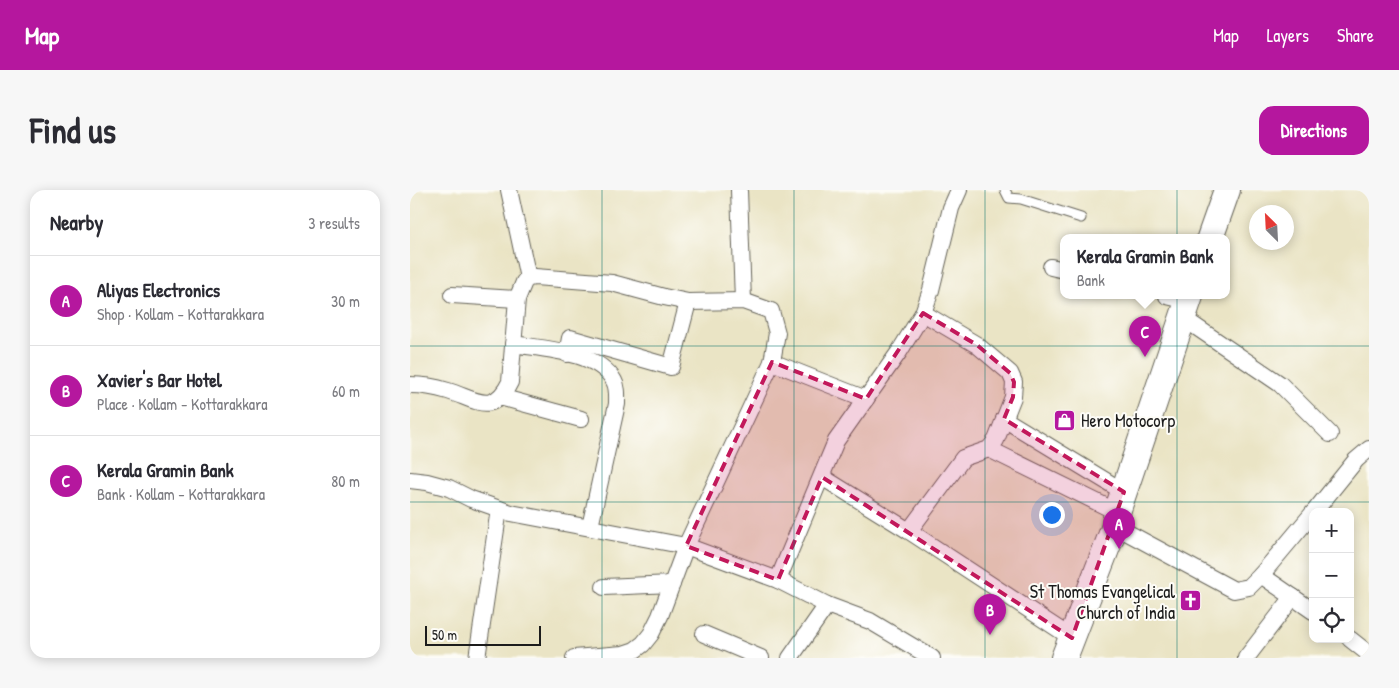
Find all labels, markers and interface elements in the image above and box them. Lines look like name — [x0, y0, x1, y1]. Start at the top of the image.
text: Map — [25, 19, 59, 51]
text: Map — [1213, 23, 1239, 48]
text: Layers — [1267, 23, 1309, 48]
text: Share — [1337, 23, 1374, 48]
button: Directions — [1259, 106, 1369, 155]
text: Find us — [30, 107, 116, 154]
north arrow — [1249, 205, 1294, 250]
text: Nearby — [50, 208, 103, 237]
text: 3 results — [308, 212, 360, 234]
popup — [1060, 234, 1230, 299]
text: Kerala Gramin Bank — [1077, 243, 1213, 269]
text: Bank — [1077, 269, 1105, 291]
text: Aliyas Electronics — [97, 277, 220, 303]
text: A — [62, 290, 70, 312]
text: 30 m — [331, 290, 360, 312]
text: Shop · Kollam - Kottarakkara — [97, 303, 264, 325]
pin: C — [1129, 316, 1161, 357]
text: Xavier's Bar Hotel — [97, 367, 222, 393]
text: B — [62, 380, 70, 402]
text: 60 m — [332, 380, 360, 402]
text: Place · Kollam - Kottarakkara — [97, 393, 268, 415]
shop icon: Hero Motocorp — [1053, 408, 1077, 432]
place label: Hero Motocorp — [1081, 408, 1175, 433]
text: Kerala Gramin Bank — [97, 457, 234, 483]
text: C — [62, 470, 70, 492]
text: 80 m — [331, 470, 360, 492]
text: Bank · Kollam - Kottarakkara — [97, 483, 265, 505]
your location — [1039, 502, 1065, 528]
pin: A — [1103, 508, 1135, 549]
map controls — [1309, 508, 1354, 643]
button: + — [1309, 508, 1354, 553]
button: − — [1309, 553, 1354, 598]
place label: St Thomas Evangelical Church of India — [1030, 579, 1175, 625]
church icon: St Thomas Evangelical Church of India — [1179, 589, 1203, 613]
pin: B — [974, 594, 1006, 635]
button: locate — [1309, 598, 1354, 643]
scale bar — [425, 623, 541, 646]
text: 50 m — [432, 625, 457, 644]

